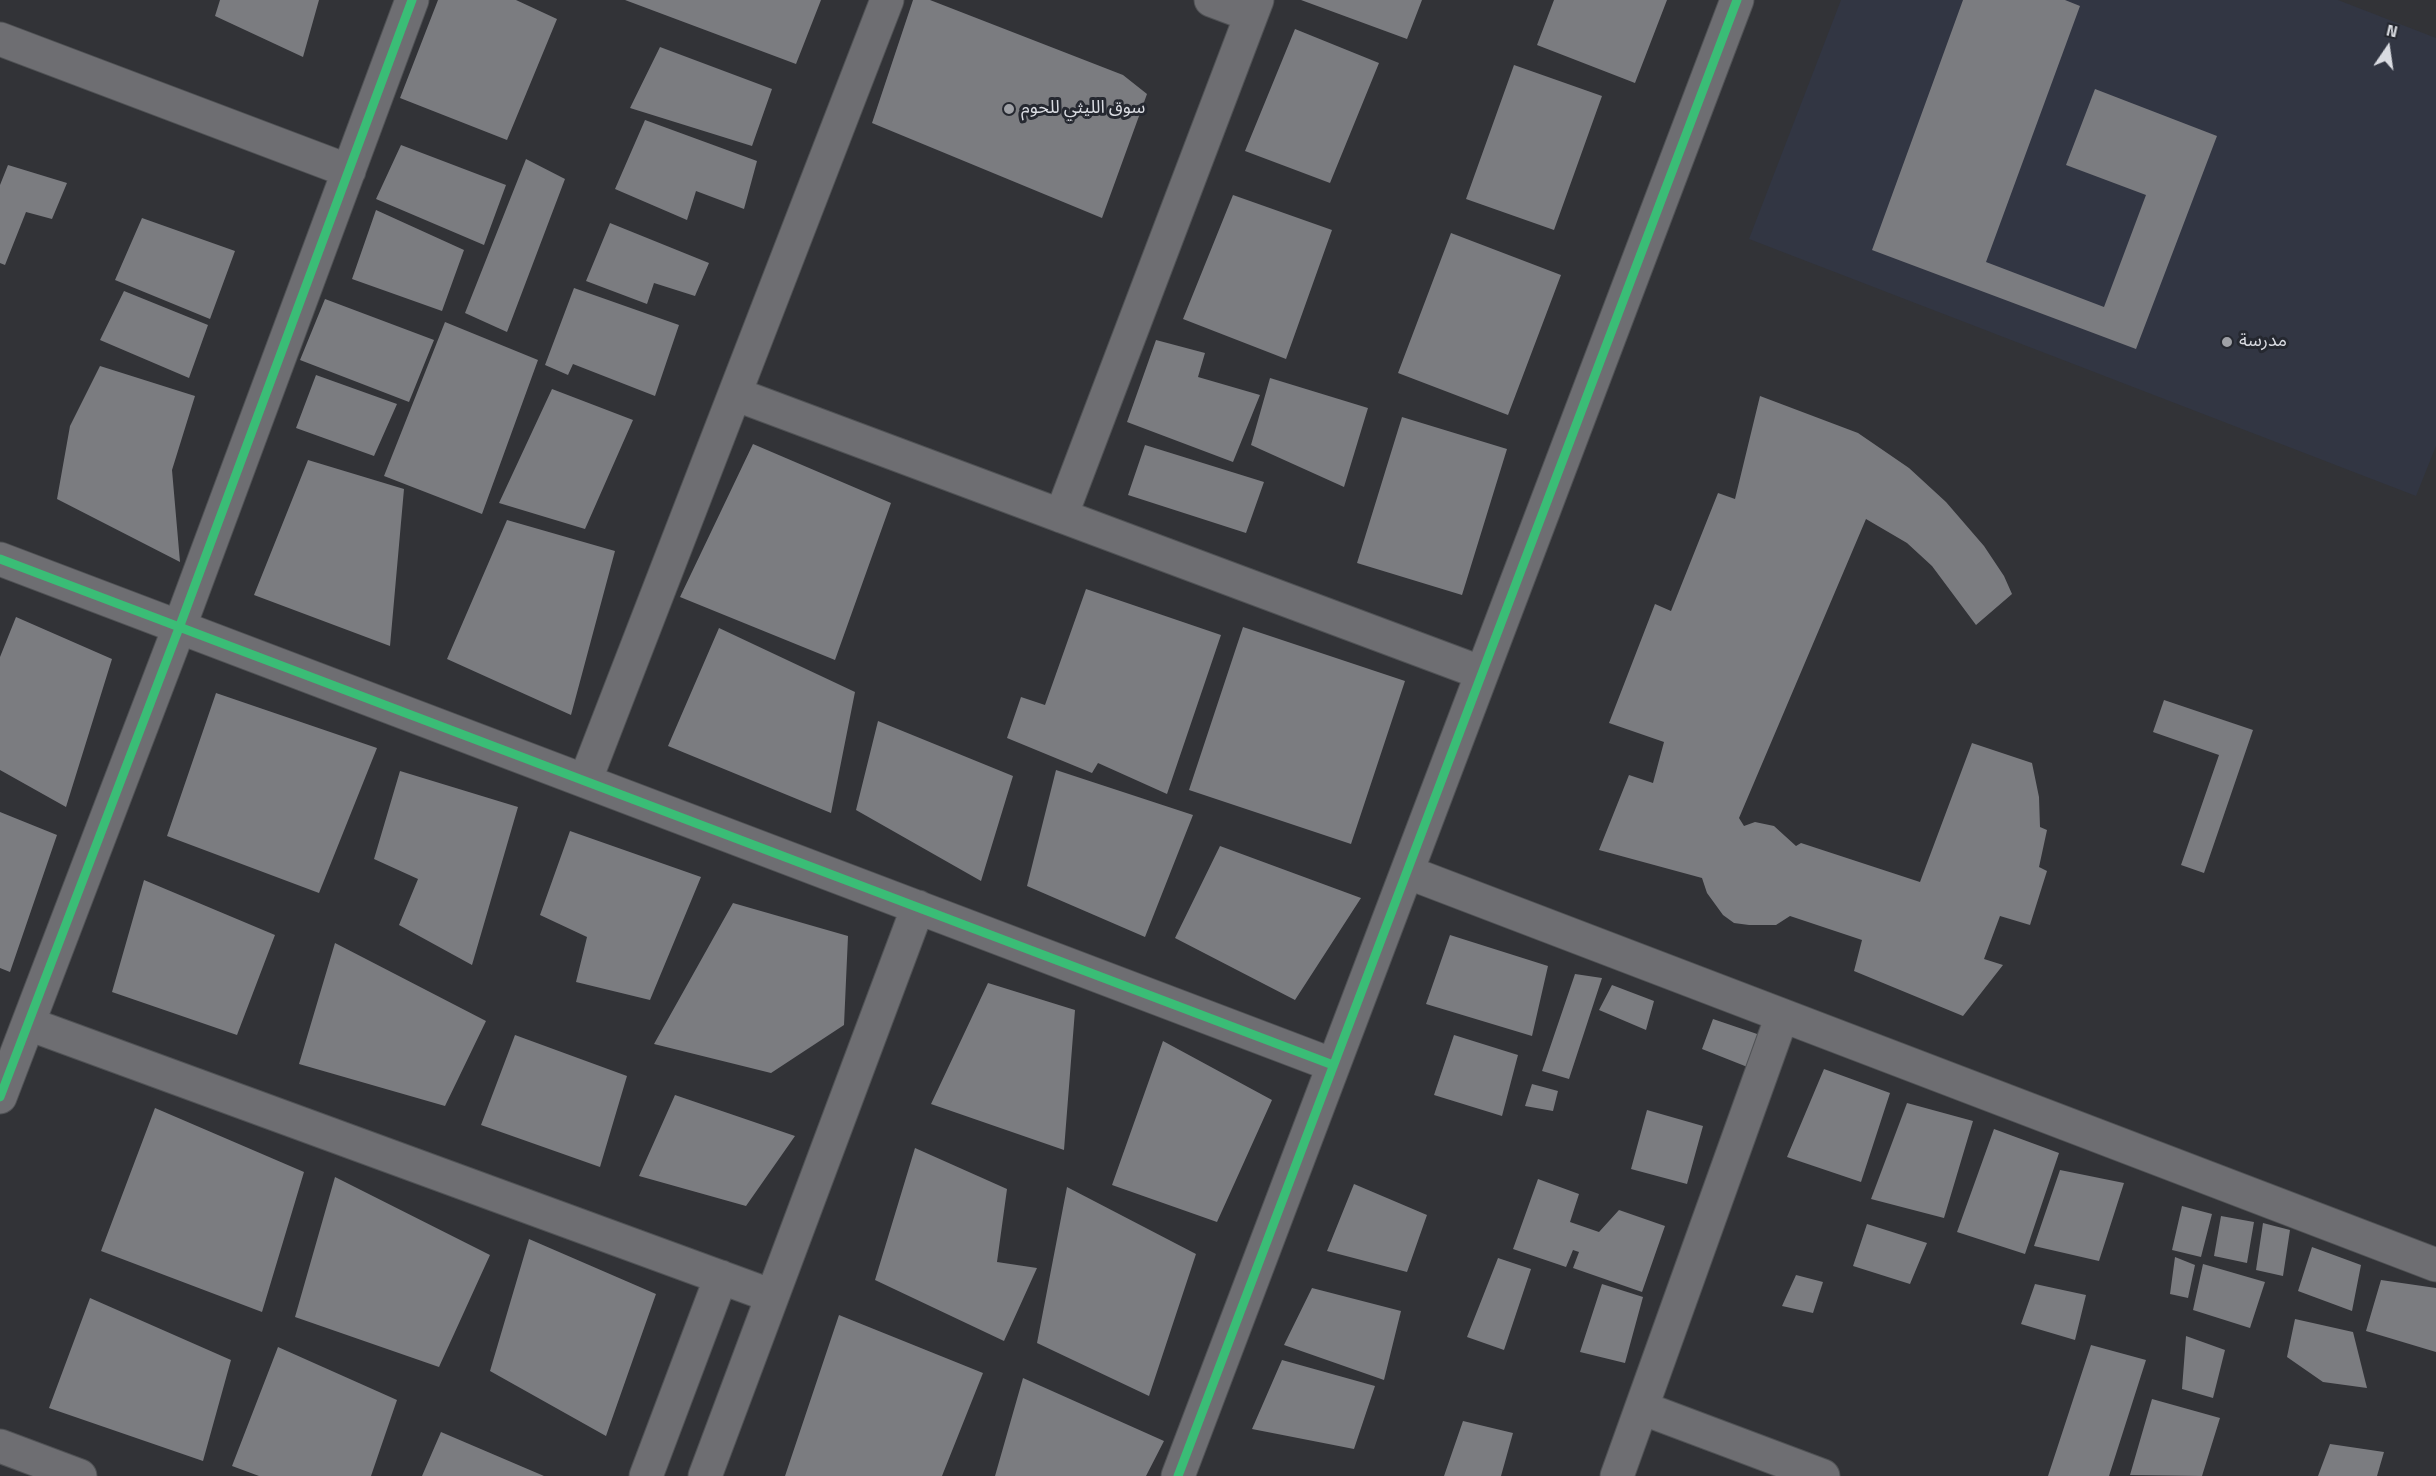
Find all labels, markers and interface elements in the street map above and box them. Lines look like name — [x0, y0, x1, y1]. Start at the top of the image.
north arrow — [2358, 18, 2418, 78]
text: N — [2384, 18, 2400, 43]
place label: سوق الليثي للحوم — [1021, 98, 1145, 120]
marker: سوق الليثي للحوم — [1002, 102, 1016, 116]
place label: مدرسة — [2239, 331, 2287, 353]
marker: مدرسة — [2220, 335, 2234, 349]

